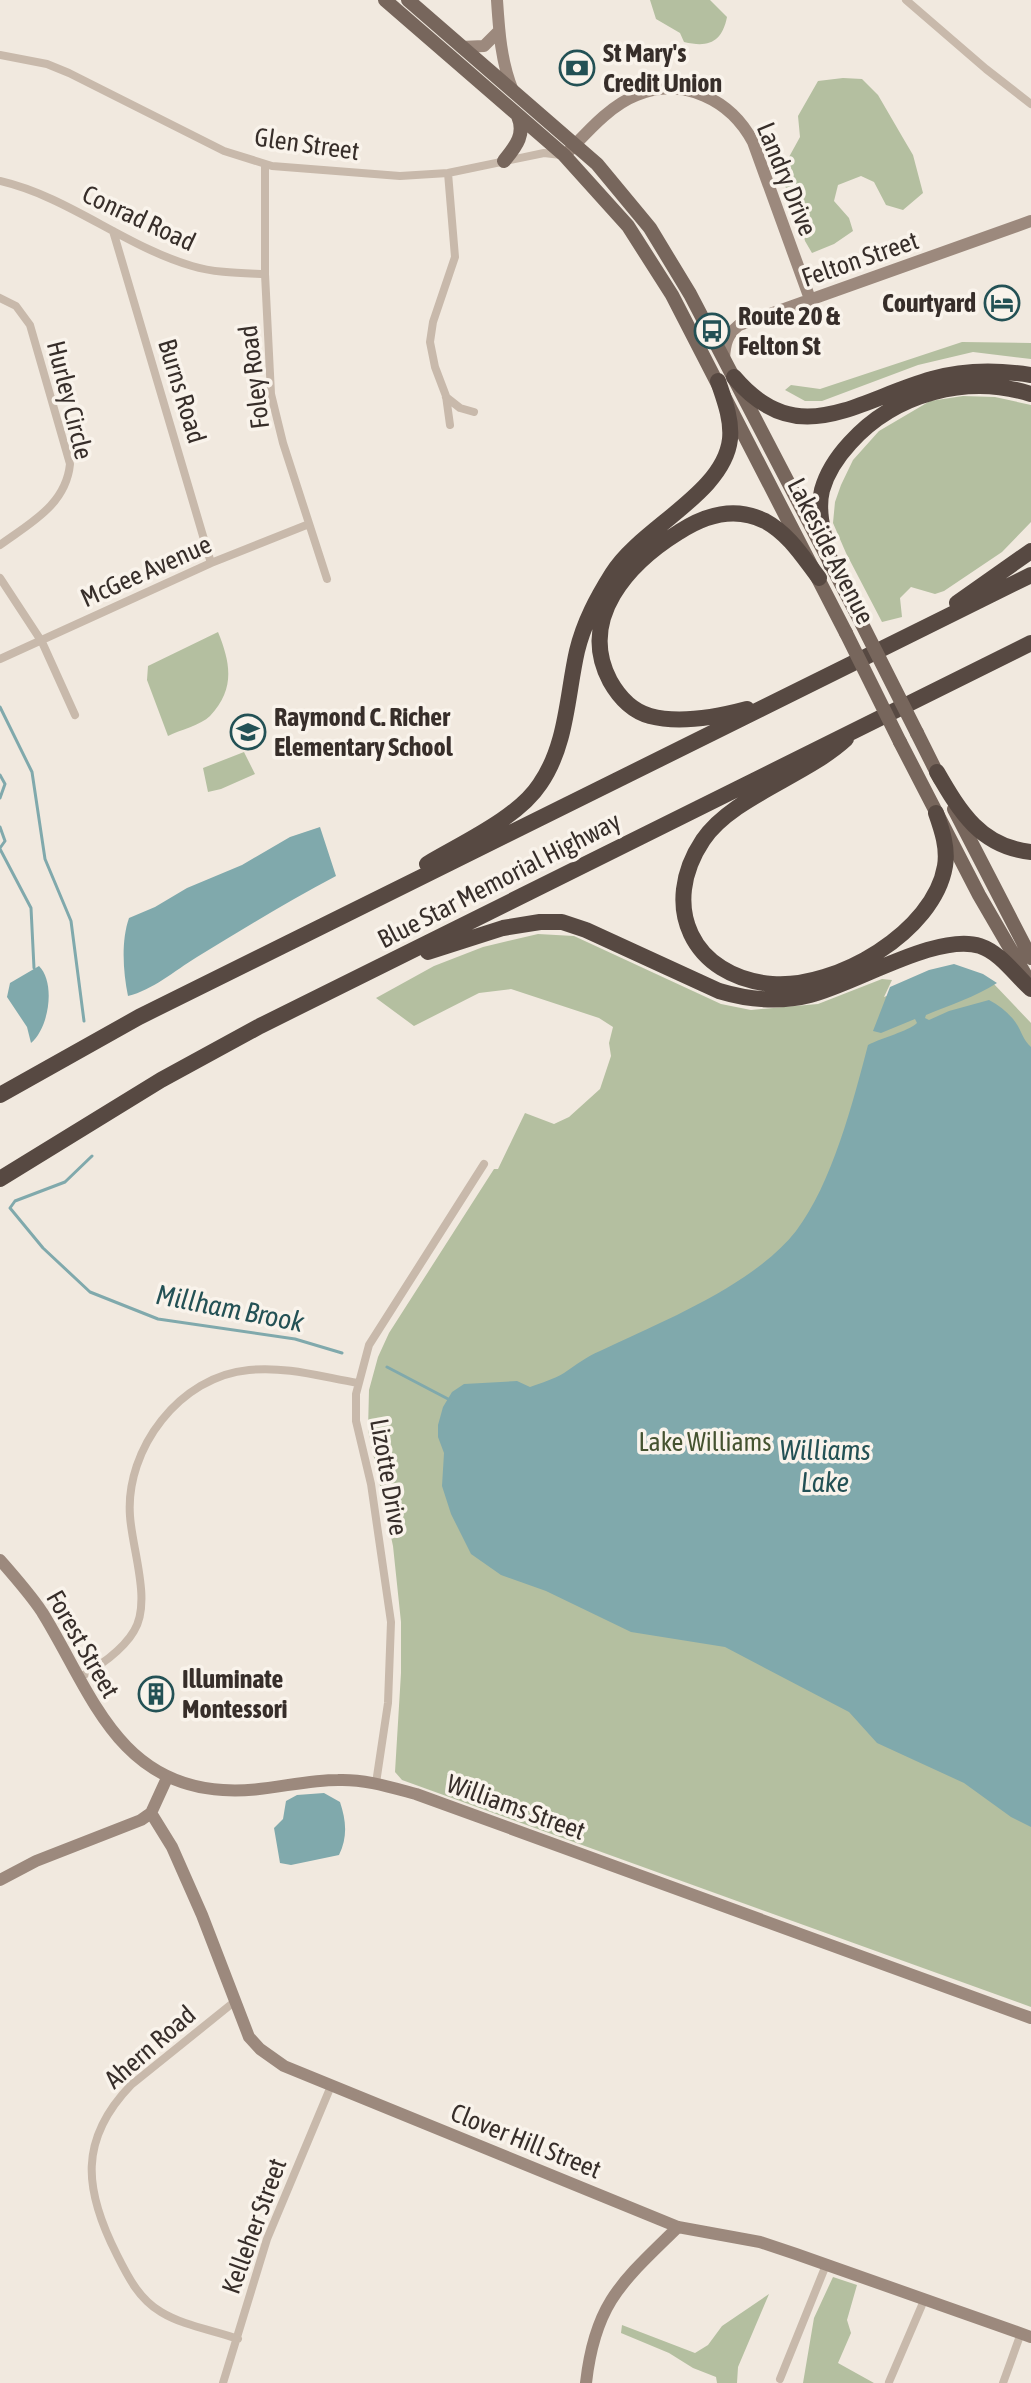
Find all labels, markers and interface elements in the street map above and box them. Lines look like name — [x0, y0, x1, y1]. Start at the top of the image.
place label: St Mary's Credit Union — [603, 38, 722, 98]
bank icon: St Mary's Credit Union — [558, 49, 596, 87]
street label: Landry Drive — [751, 118, 823, 240]
street label: Glen Street — [253, 122, 361, 166]
street label: Conrad Road — [78, 179, 200, 257]
street label: Felton Street — [798, 225, 922, 293]
hotel icon: Courtyard — [983, 284, 1021, 322]
place label: Courtyard — [882, 288, 976, 318]
place label: Route 20 & Felton St — [738, 301, 840, 361]
bus stop icon: Route 20 & Felton St — [693, 312, 731, 350]
street label: Foley Road — [233, 323, 275, 431]
street label: Burns Road — [152, 335, 212, 447]
street label: Hurley Circle — [41, 338, 99, 462]
street label: Lakeside Avenue — [781, 473, 881, 629]
street label: McGee Avenue — [76, 529, 216, 613]
place label: Raymond C. Richer Elementary School — [274, 702, 454, 762]
school or university icon: Raymond C. Richer Elementary School — [229, 713, 267, 751]
street label: Blue Star Memorial Highway — [373, 806, 626, 954]
water label: Millham Brook — [153, 1278, 307, 1338]
street label: Lizotte Drive — [364, 1416, 414, 1538]
park label: Lake Williams — [638, 1427, 772, 1457]
water label: Williams Lake — [779, 1434, 871, 1498]
street label: Forest Street — [40, 1585, 126, 1703]
place label: Illuminate Montessori — [182, 1664, 288, 1724]
building icon: Illuminate Montessori — [137, 1675, 175, 1713]
street label: Williams Street — [443, 1768, 589, 1846]
street label: Ahern Road — [98, 1999, 202, 2095]
street label: Clover Hill Street — [447, 2097, 605, 2185]
street label: Kelleher Street — [216, 2154, 292, 2298]

